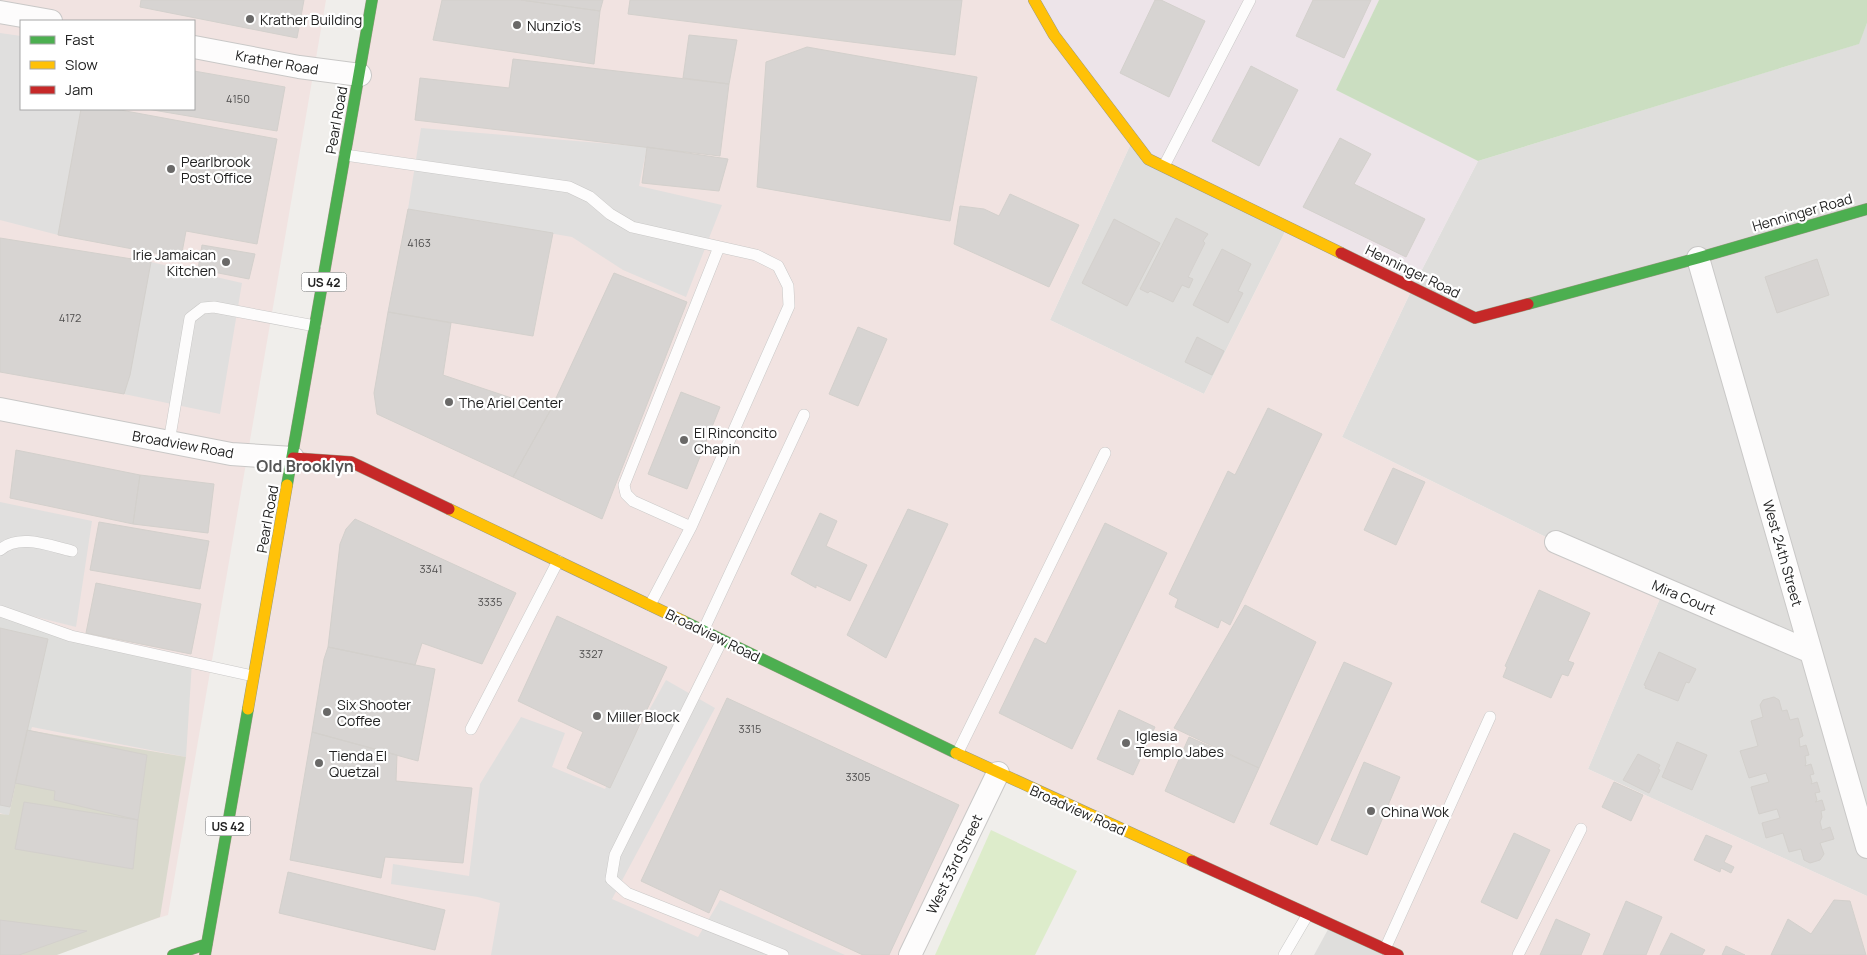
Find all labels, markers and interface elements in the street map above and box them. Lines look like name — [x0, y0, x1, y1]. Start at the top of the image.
place label: Krather Building — [260, 10, 362, 29]
marker: Krather Building — [244, 13, 256, 25]
place label: Nunzio's — [527, 16, 581, 35]
marker: Nunzio's — [511, 19, 523, 31]
legend — [20, 20, 195, 110]
text: Fast — [65, 29, 94, 50]
street label: Krather Road — [234, 45, 320, 79]
text: Slow — [65, 54, 98, 75]
text: Jam — [65, 79, 93, 100]
street label: Pearl Road — [321, 85, 351, 155]
house number: 4150 — [226, 91, 250, 106]
place label: Pearlbrook Post Office — [181, 152, 252, 187]
marker: Pearlbrook Post Office — [165, 163, 177, 175]
street label: Henninger Road — [1750, 189, 1854, 235]
house number: 4163 — [407, 235, 431, 250]
street label: Henninger Road — [1362, 240, 1464, 302]
place label: Irie Jamaican Kitchen — [132, 245, 216, 280]
marker: Irie Jamaican Kitchen — [220, 256, 232, 268]
road number: US 42 — [302, 272, 346, 292]
house number: 4172 — [59, 310, 81, 325]
place label: The Ariel Center — [459, 393, 563, 412]
marker: The Ariel Center — [443, 396, 455, 408]
place label: El Rinconcito Chapin — [694, 423, 777, 458]
street label: Broadview Road — [131, 426, 235, 462]
marker: El Rinconcito Chapin — [678, 434, 690, 446]
district label: Old Brooklyn — [256, 455, 354, 477]
street label: Pearl Road — [252, 484, 282, 554]
street label: West 24th Street — [1759, 498, 1807, 609]
house number: 3341 — [420, 561, 442, 576]
street label: Mira Court — [1649, 575, 1719, 619]
house number: 3335 — [478, 594, 502, 609]
street label: Broadview Road — [663, 604, 763, 666]
house number: 3327 — [579, 646, 603, 661]
place label: Six Shooter Coffee — [337, 695, 411, 730]
marker: Six Shooter Coffee — [321, 706, 333, 718]
place label: Miller Block — [607, 707, 680, 726]
marker: Miller Block — [591, 710, 603, 722]
house number: 3315 — [739, 721, 761, 736]
place label: Iglesia Templo Jabes — [1136, 726, 1224, 761]
marker: Iglesia Templo Jabes — [1120, 737, 1132, 749]
place label: Tienda El Quetzal — [329, 746, 387, 781]
marker: Tienda El Quetzal — [313, 757, 325, 769]
house number: 3305 — [845, 769, 871, 784]
street label: Broadview Road — [1027, 780, 1129, 840]
place label: China Wok — [1381, 802, 1450, 821]
marker: China Wok — [1365, 805, 1377, 817]
street label: West 33rd Street — [922, 811, 987, 917]
road number: US 42 — [206, 816, 250, 836]

